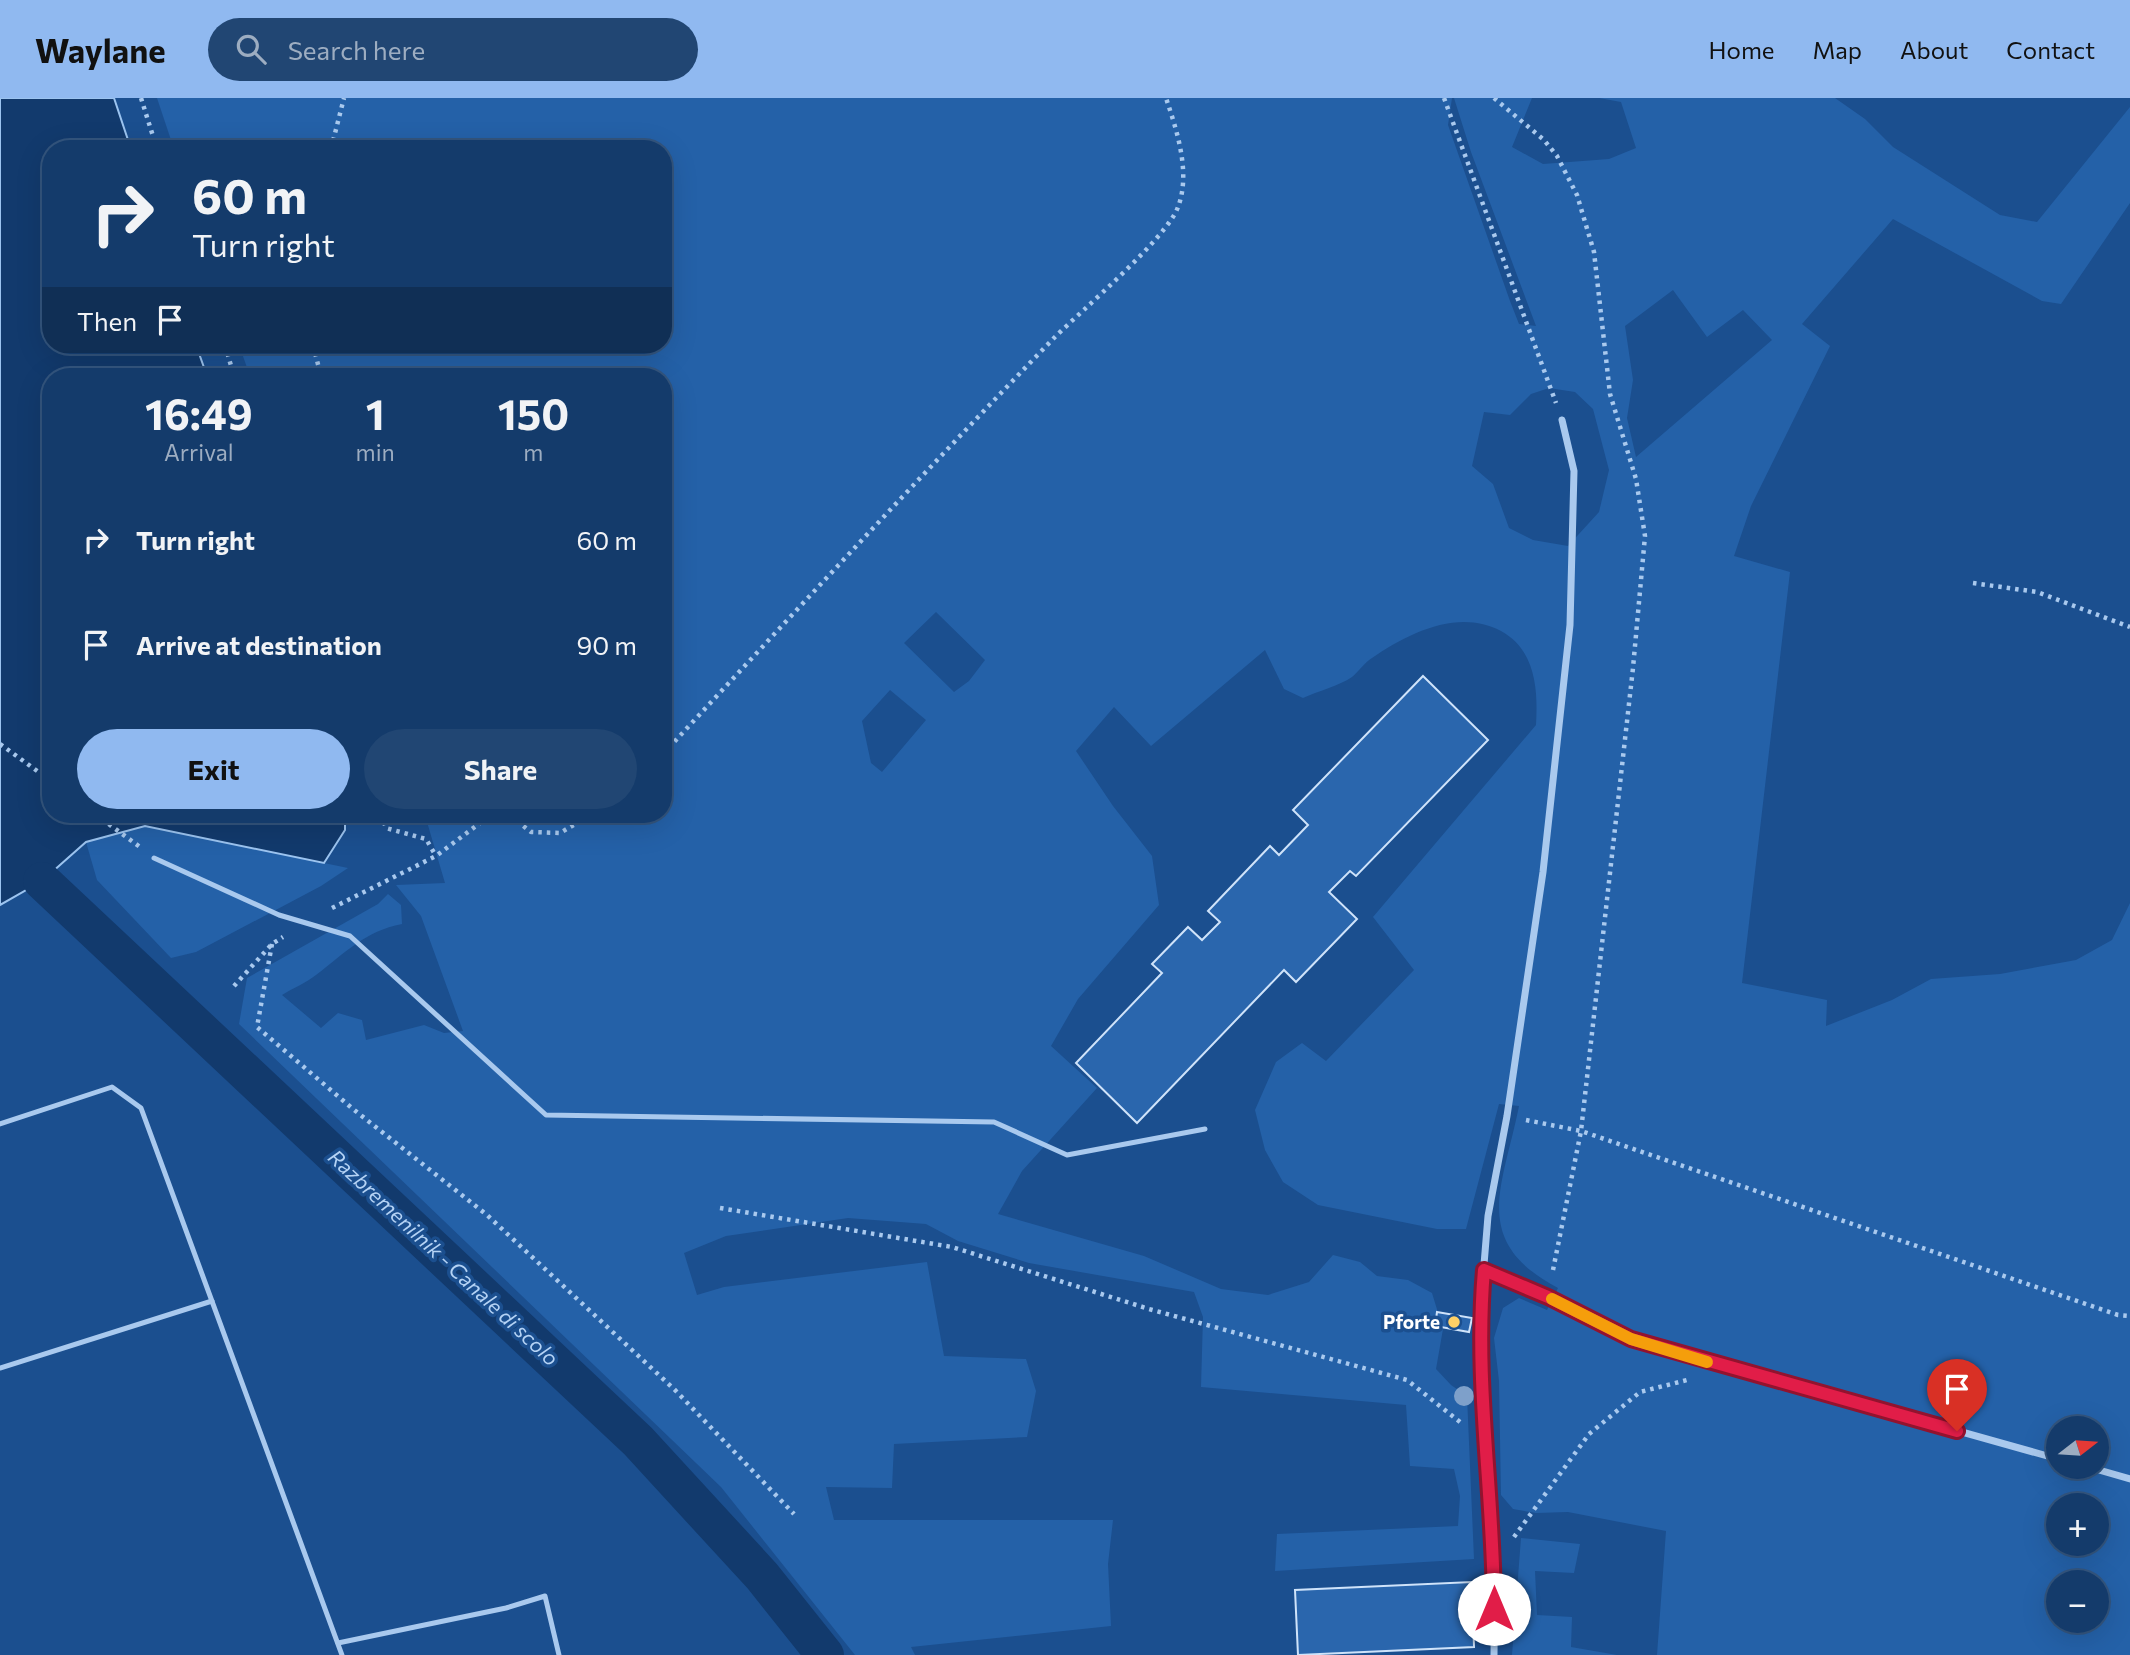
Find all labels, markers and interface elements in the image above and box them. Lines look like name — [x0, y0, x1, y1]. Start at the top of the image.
search box — [208, 18, 698, 81]
text: Waylane — [35, 29, 166, 70]
icon: search — [232, 30, 270, 68]
text: Search here — [288, 34, 425, 65]
text: Home — [1709, 35, 1775, 64]
text: Map — [1813, 35, 1862, 64]
text: About — [1900, 35, 1968, 64]
text: Contact — [2006, 35, 2095, 64]
text: 60 m — [192, 164, 307, 224]
icon: right — [77, 168, 168, 259]
text: Turn right — [192, 224, 335, 264]
icon: arrive — [151, 301, 189, 339]
text: Then — [77, 305, 137, 336]
text: 16:49 — [145, 387, 253, 439]
text: 1 — [366, 387, 385, 439]
text: 150 — [498, 387, 569, 439]
text: Arrival — [164, 438, 234, 466]
text: min — [356, 438, 395, 466]
text: m — [523, 438, 543, 466]
icon: right — [77, 521, 115, 559]
text: Turn right — [136, 524, 255, 555]
text: 60 m — [577, 524, 637, 555]
icon: arrive — [77, 626, 115, 664]
text: Arrive at destination — [136, 629, 382, 660]
text: 90 m — [577, 629, 637, 660]
button: Exit — [77, 729, 350, 809]
button: Share — [364, 729, 637, 809]
water label: Razbremenilnik - Canale di scolo — [324, 1144, 564, 1370]
place label: Pforte — [1383, 1310, 1440, 1333]
marker: Pforte — [1446, 1314, 1462, 1330]
pin — [1927, 1359, 1987, 1431]
icon: arrive — [1938, 1370, 1976, 1408]
north arrow — [2046, 1416, 2109, 1479]
map controls — [2046, 1416, 2109, 1633]
button: + — [2046, 1493, 2109, 1556]
button: − — [2046, 1570, 2109, 1633]
position arrow — [1457, 1572, 1531, 1646]

